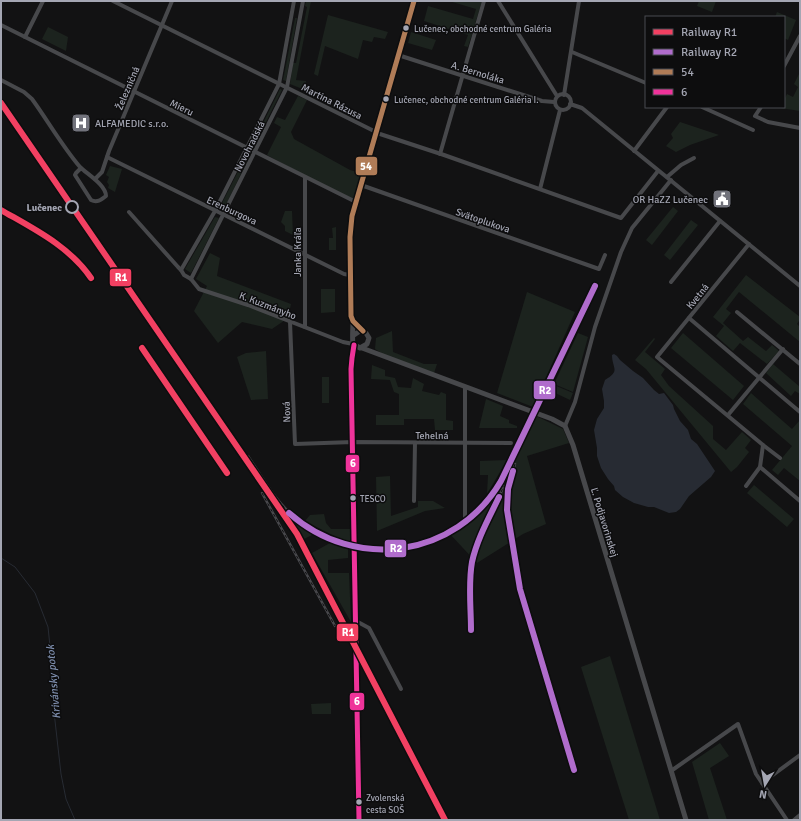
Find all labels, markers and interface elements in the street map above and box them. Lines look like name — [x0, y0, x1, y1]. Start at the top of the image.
legend — [645, 16, 785, 108]
marker: Lučenec, obchodné centrum Galéria — [401, 23, 411, 33]
place label: Lučenec, obchodné centrum Galéria — [414, 24, 552, 35]
text: Railway R1 — [681, 25, 737, 40]
text: Railway R2 — [681, 45, 737, 60]
street label: A. Bernoláka — [450, 59, 506, 87]
street label: Železničná — [112, 64, 142, 112]
text: 54 — [681, 65, 694, 80]
street label: Martina Rázusa — [299, 81, 364, 122]
text: 6 — [681, 85, 687, 100]
marker: Lučenec, obchodné centrum Galéria I. — [381, 94, 391, 104]
place label: Lučenec, obchodné centrum Galéria I. — [394, 95, 539, 106]
street label: Mieru — [168, 97, 195, 119]
hospital icon: ALFAMEDIC s.r.o. — [70, 112, 92, 134]
place label: ALFAMEDIC s.r.o. — [95, 118, 169, 130]
street label: Novohradská — [232, 119, 268, 174]
line badge: 54 — [355, 156, 378, 176]
text: 54 — [360, 160, 372, 173]
public building icon: OR HaZZ Lučenec — [711, 188, 733, 210]
street label: Erenburgova — [205, 194, 259, 228]
place label: OR HaZZ Lučenec — [633, 194, 708, 206]
marker: Lučenec — [65, 200, 79, 214]
place label: Lučenec — [27, 202, 62, 214]
street label: Svätoplukova — [454, 206, 511, 236]
street label: Janka Kráľa — [292, 227, 304, 277]
line badge: R1 — [109, 268, 132, 287]
text: R1 — [115, 271, 127, 284]
street label: Kvetná — [684, 282, 712, 312]
street label: K. Kuzmányho — [237, 290, 298, 322]
line badge: R2 — [533, 380, 556, 400]
text: R2 — [539, 384, 551, 397]
street label: Nová — [281, 401, 293, 423]
street label: Tehelná — [415, 430, 449, 442]
line badge: 6 — [345, 454, 360, 473]
text: 6 — [350, 457, 356, 470]
street label: Ľ. Podjavorinskej — [588, 486, 620, 559]
marker: TESCO — [348, 493, 358, 503]
place label: TESCO — [360, 494, 386, 505]
line badge: R2 — [384, 539, 407, 558]
text: R2 — [390, 542, 402, 555]
line badge: R1 — [336, 623, 359, 642]
text: R1 — [342, 626, 354, 639]
water label: Krivánsky potok — [44, 643, 63, 720]
line badge: 6 — [349, 692, 365, 711]
text: 6 — [354, 695, 360, 708]
north arrow — [745, 765, 785, 805]
text: N — [758, 787, 768, 801]
place label: Zvolenská cesta SOŠ — [366, 793, 405, 816]
marker: Zvolenská cesta SOŠ — [354, 797, 364, 807]

